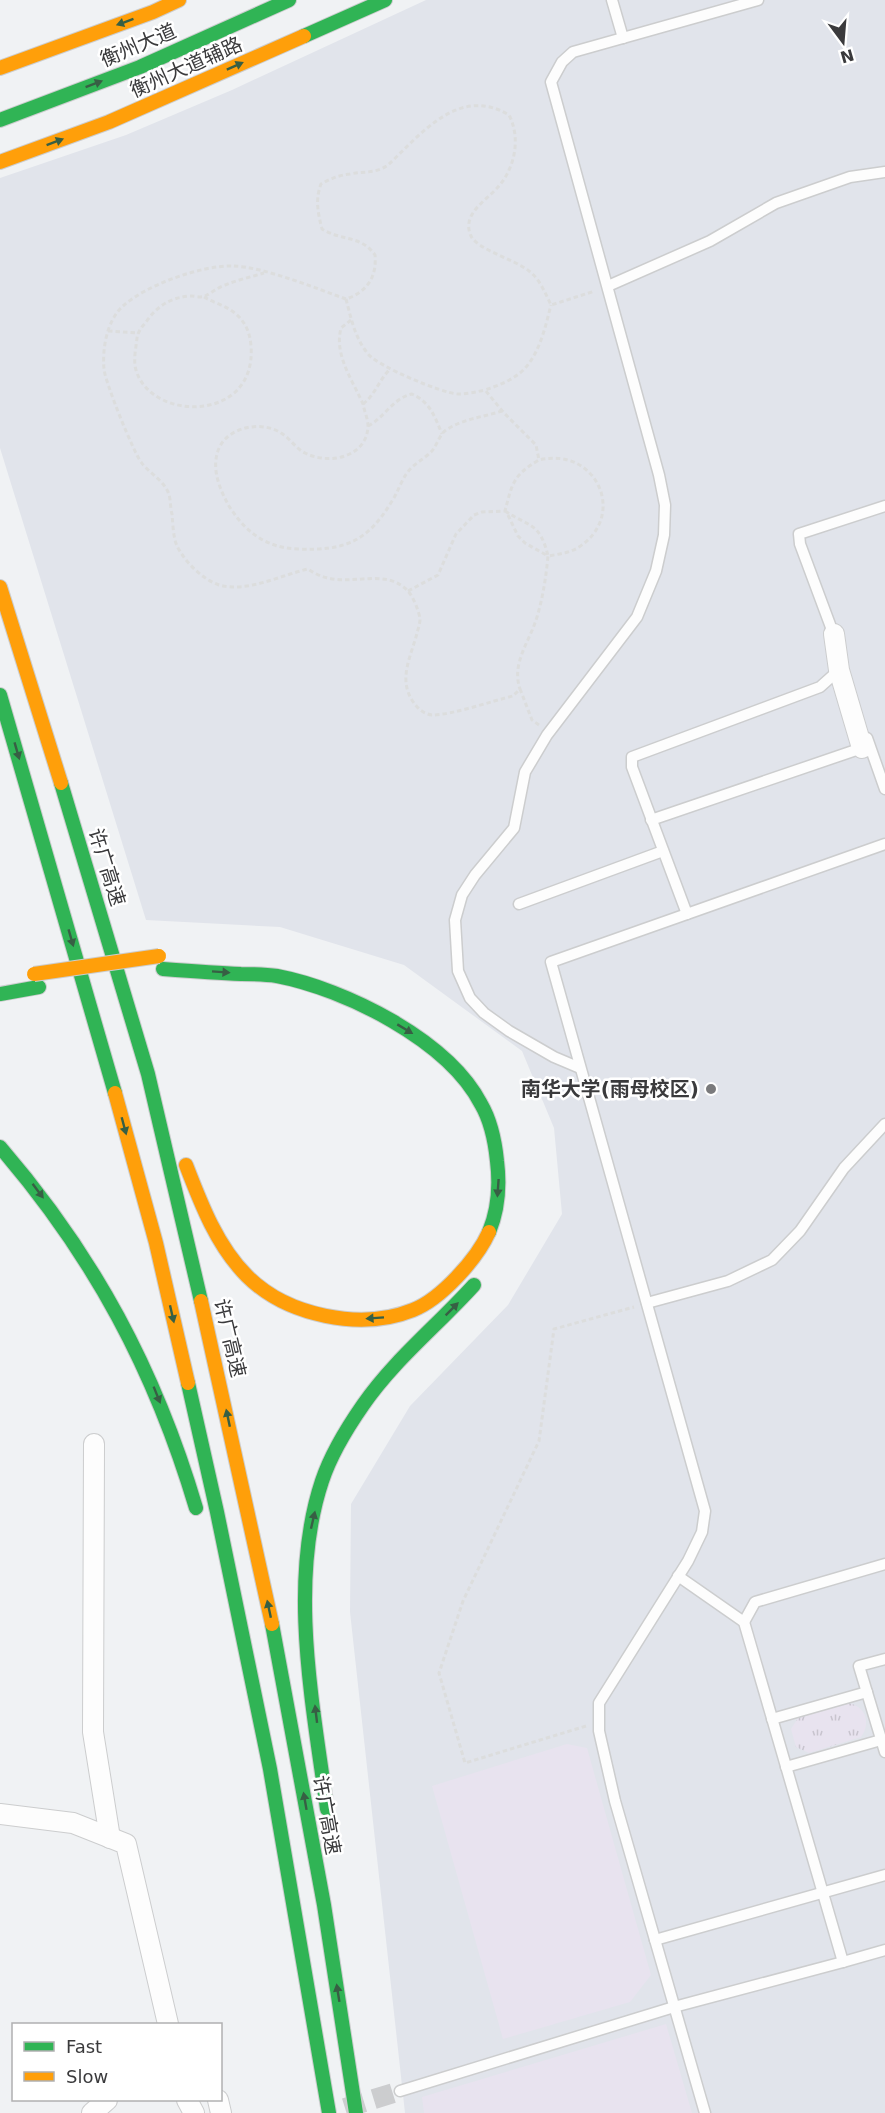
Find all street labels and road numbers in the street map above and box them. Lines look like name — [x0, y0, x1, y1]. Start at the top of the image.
street label: 衡州大道 — [96, 18, 180, 72]
street label: 衡州大道辅路 — [126, 32, 246, 102]
street label: 许广高速 — [84, 825, 130, 909]
street label: 许广高速 — [209, 1296, 251, 1380]
street label: 许广高速 — [308, 1774, 346, 1856]

